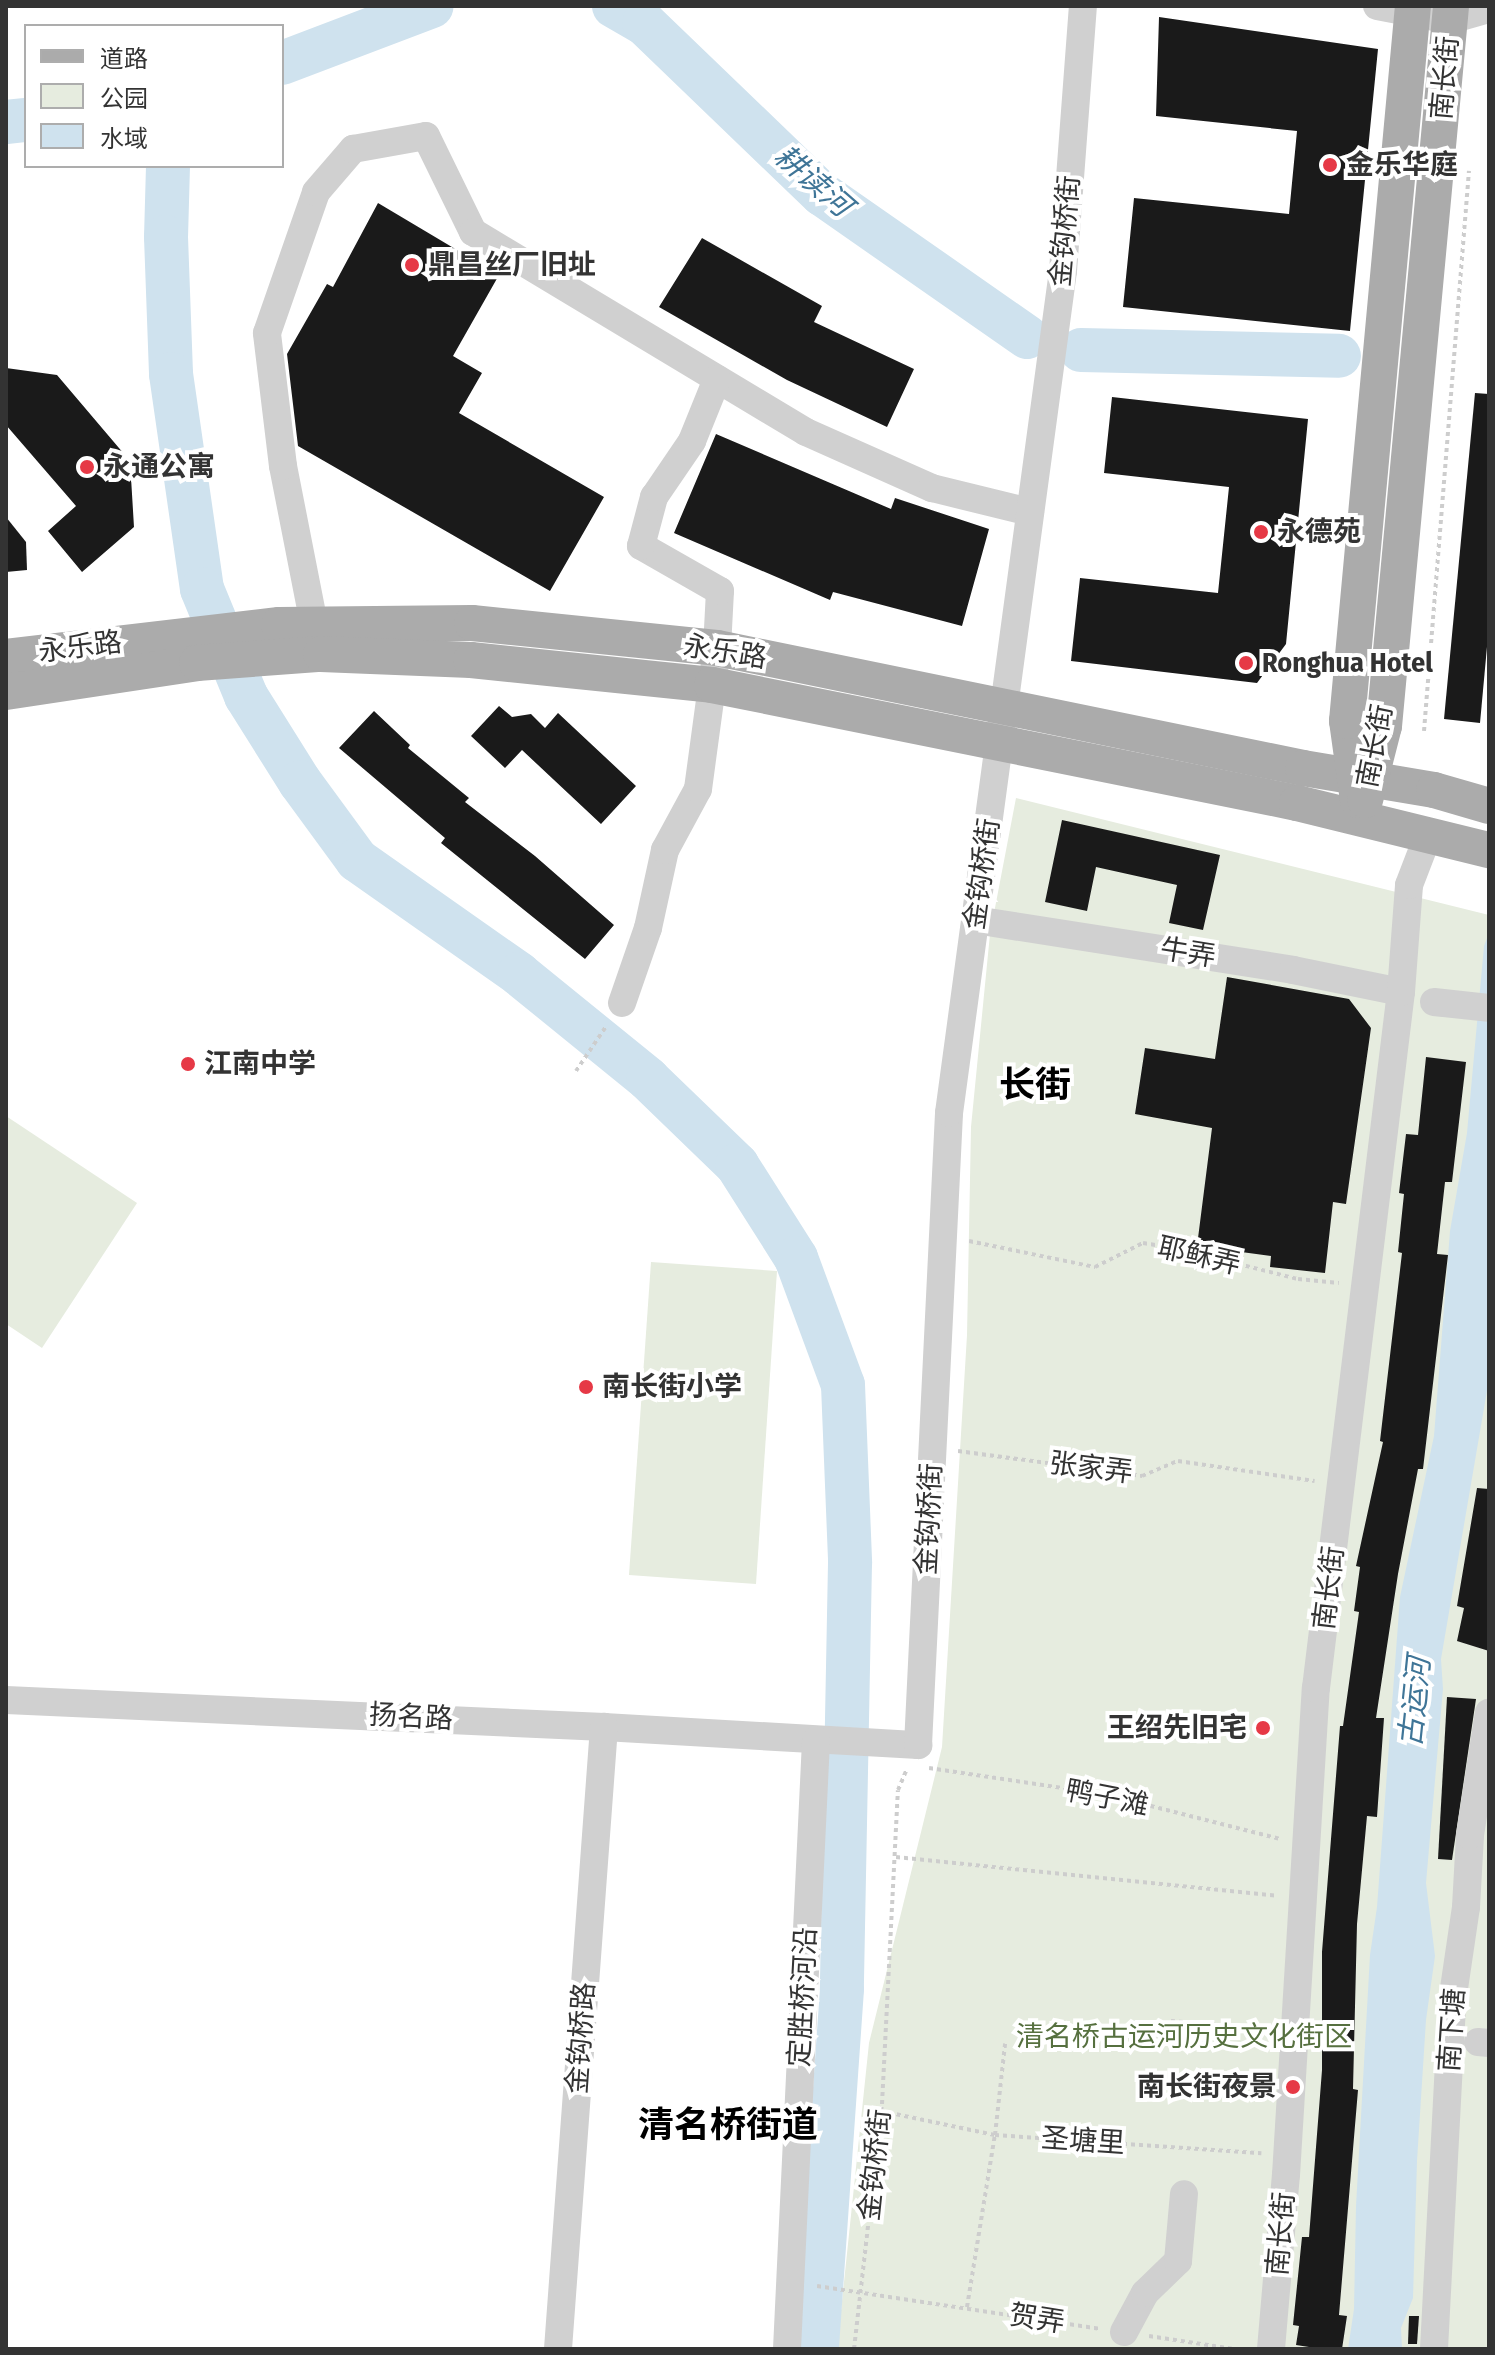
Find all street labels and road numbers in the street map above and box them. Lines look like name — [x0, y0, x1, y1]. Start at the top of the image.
street label: 南长街 — [1425, 35, 1465, 121]
street label: 金钩桥街 — [1043, 174, 1087, 288]
street label: 永乐路 — [36, 625, 124, 669]
street label: 永乐路 — [681, 629, 769, 675]
street label: 南长街 — [1350, 702, 1400, 790]
street label: 金钩桥街 — [958, 816, 1006, 932]
street label: 牛弄 — [1158, 932, 1218, 974]
street label: 耶稣弄 — [1154, 1230, 1244, 1282]
street label: 张家弄 — [1047, 1446, 1135, 1490]
street label: 金钩桥街 — [909, 1462, 949, 1576]
street label: 南长街 — [1307, 1544, 1351, 1632]
street label: 扬名路 — [368, 1698, 454, 1736]
street label: 鸭子滩 — [1063, 1773, 1151, 1823]
street label: 定胜桥河沿 — [783, 1926, 823, 2068]
street label: 金钩桥路 — [560, 1981, 602, 2095]
street label: 南下塘 — [1432, 1987, 1472, 2073]
street label: 金钩桥街 — [852, 2108, 898, 2222]
street label: 圣塘里 — [1040, 2121, 1126, 2161]
street label: 南长街 — [1261, 2191, 1301, 2277]
street label: 贺弄 — [1007, 2298, 1067, 2340]

